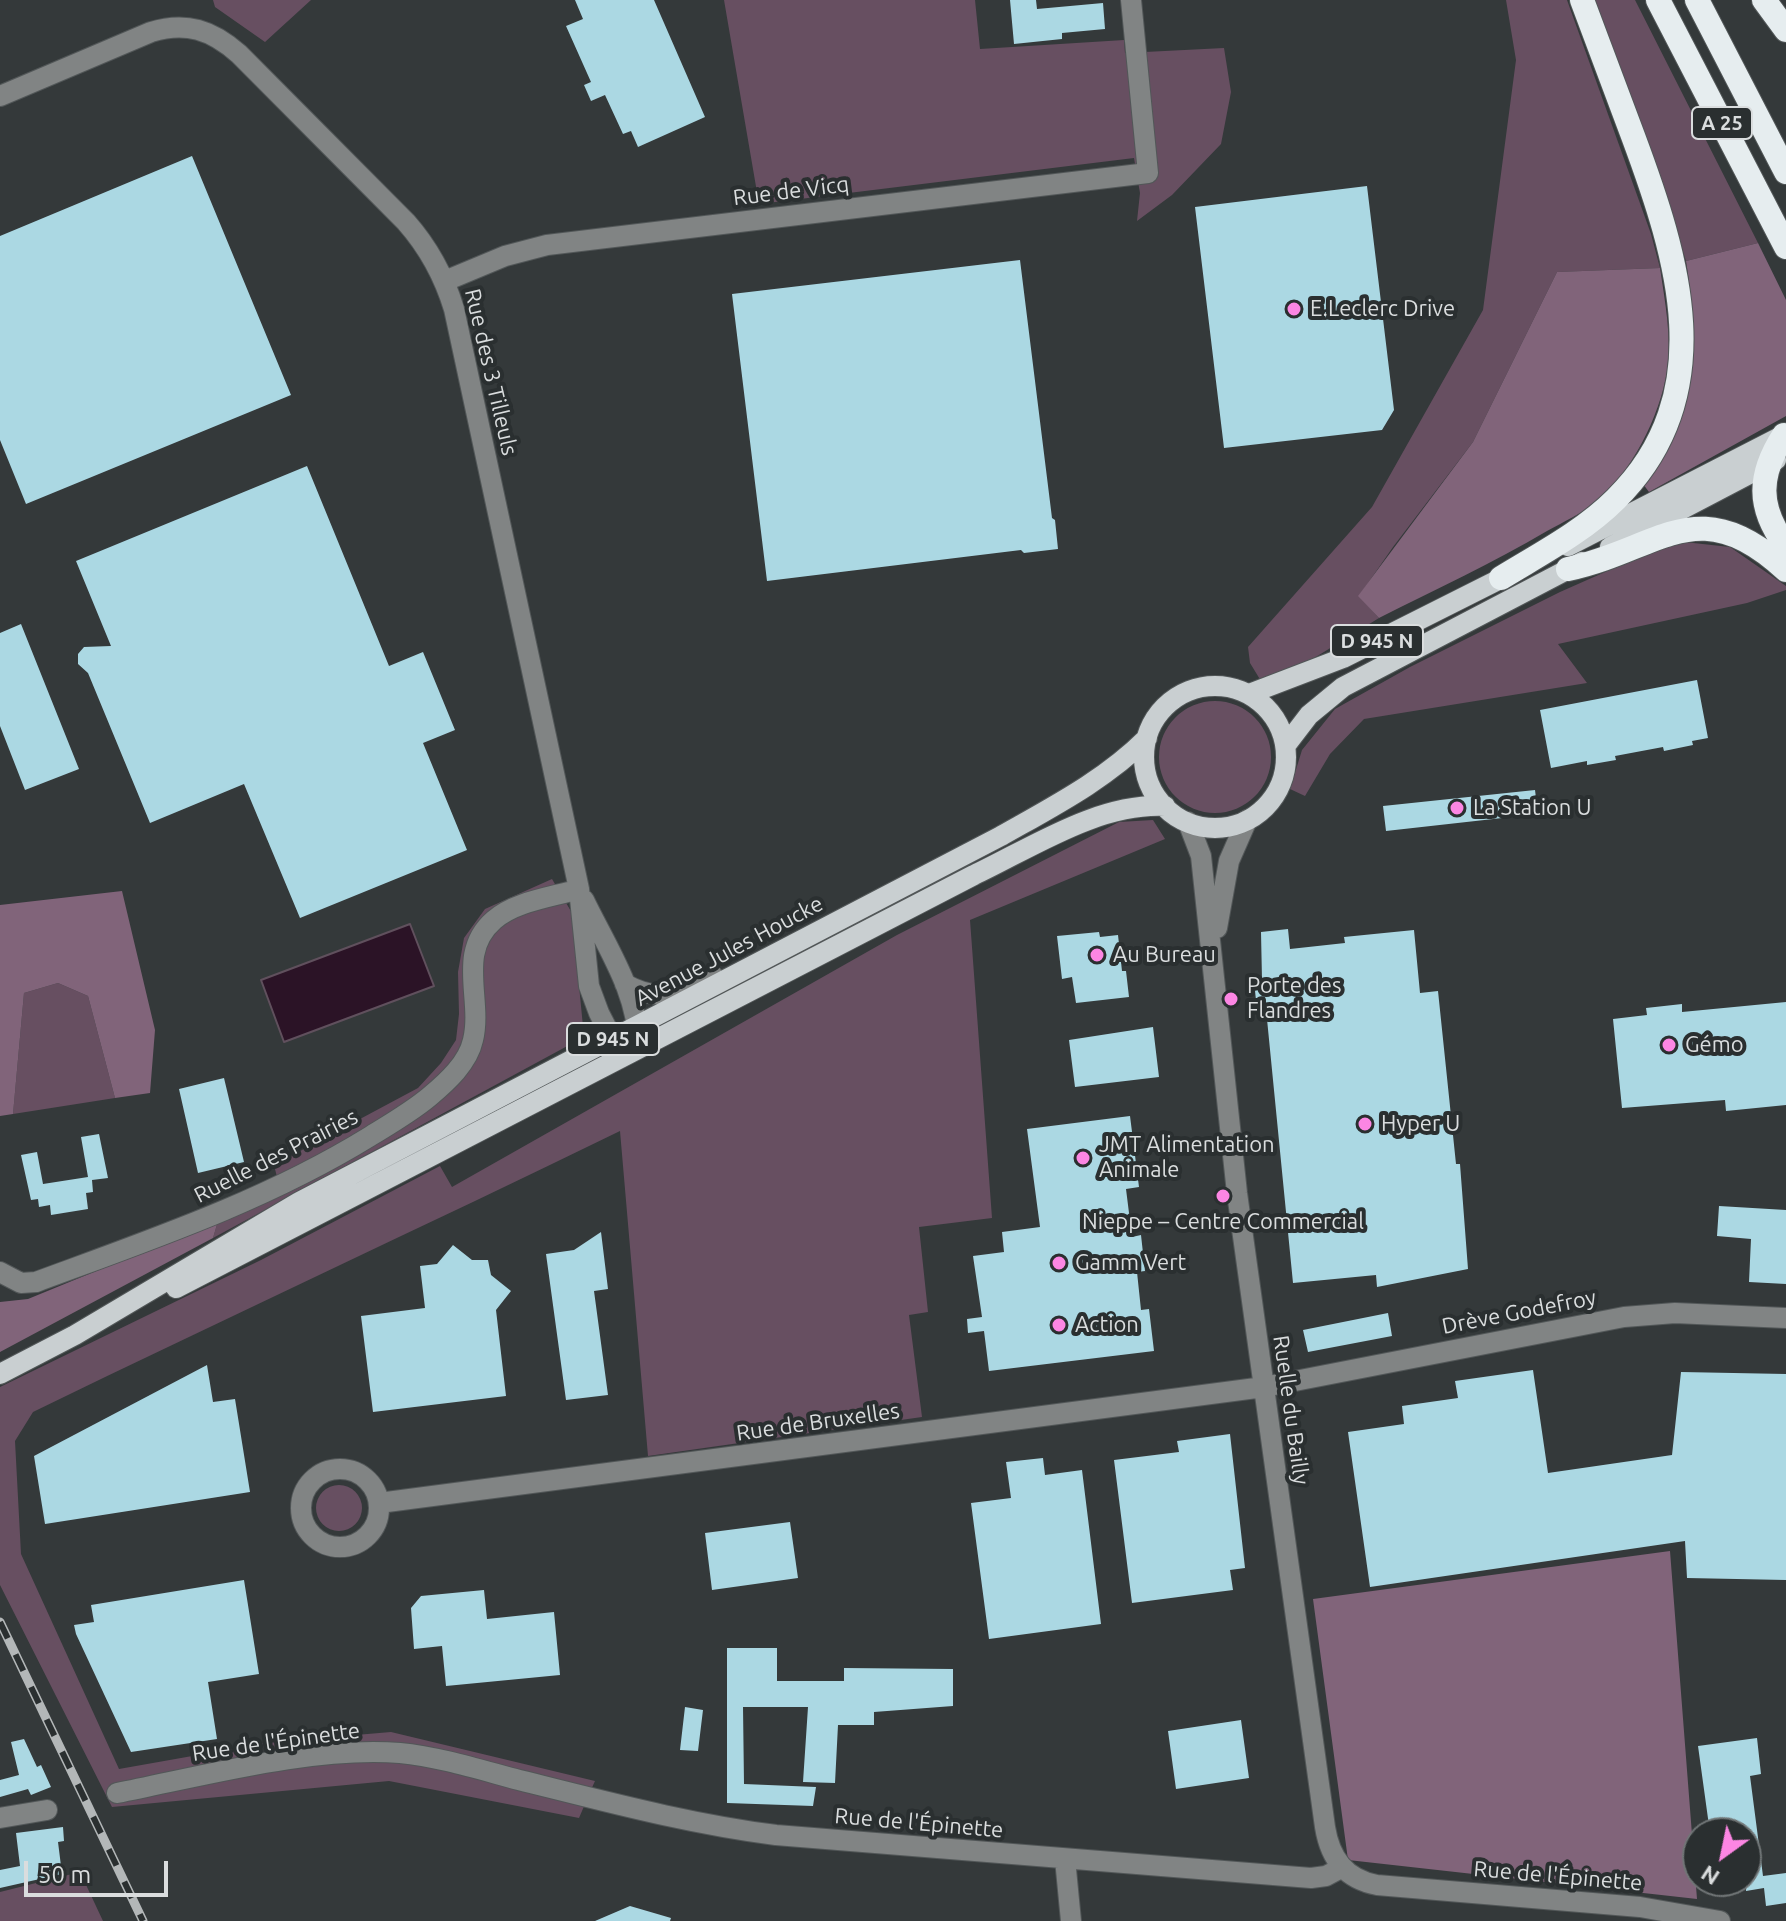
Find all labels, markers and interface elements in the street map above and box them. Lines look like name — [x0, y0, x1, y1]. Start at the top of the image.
road number: A 25 — [1692, 107, 1752, 139]
street label: Rue de Vicq — [732, 171, 850, 211]
street label: Rue des 3 Tilleuls — [459, 286, 523, 458]
place label: E.Leclerc Drive — [1310, 296, 1455, 322]
marker: E.Leclerc Drive — [1285, 300, 1303, 318]
road number: D 945 N — [1331, 625, 1423, 657]
place label: La Station U — [1473, 795, 1591, 821]
marker: La Station U — [1448, 799, 1466, 817]
street label: Avenue Jules Houcke — [631, 890, 827, 1012]
place label: Au Bureau — [1113, 942, 1216, 968]
marker: Au Bureau — [1088, 946, 1106, 964]
place label: Porte des Flandres — [1247, 973, 1341, 1024]
marker: Porte des Flandres — [1222, 990, 1240, 1008]
road number: D 945 N — [567, 1023, 659, 1055]
place label: Gémo — [1685, 1032, 1744, 1058]
marker: Gémo — [1660, 1036, 1678, 1054]
street label: Ruelle des Prairies — [190, 1103, 362, 1209]
place label: Hyper U — [1381, 1111, 1460, 1137]
marker: Hyper U — [1356, 1115, 1374, 1133]
place label: JMT Alimentation Animale — [1099, 1132, 1275, 1184]
marker: JMT Alimentation Animale — [1074, 1149, 1092, 1167]
marker: Nieppe – Centre Commercial — [1214, 1187, 1232, 1205]
place label: Nieppe – Centre Commercial — [1082, 1209, 1364, 1235]
place label: Gamm Vert — [1075, 1250, 1186, 1276]
marker: Gamm Vert — [1050, 1254, 1068, 1272]
street label: Drève Godefroy — [1440, 1284, 1598, 1340]
place label: Action — [1075, 1312, 1139, 1338]
marker: Action — [1050, 1316, 1068, 1334]
street label: Ruelle du Bailly — [1267, 1334, 1315, 1486]
street label: Rue de Bruxelles — [735, 1397, 901, 1447]
street label: Rue de l'Épinette — [190, 1717, 362, 1767]
street label: Rue de l'Épinette — [834, 1802, 1004, 1844]
north arrow — [1682, 1817, 1762, 1897]
scale bar — [28, 1845, 172, 1895]
street label: Rue de l'Épinette — [1473, 1855, 1643, 1897]
text: 50 m — [38, 1861, 91, 1888]
text: N — [1696, 1861, 1723, 1891]

